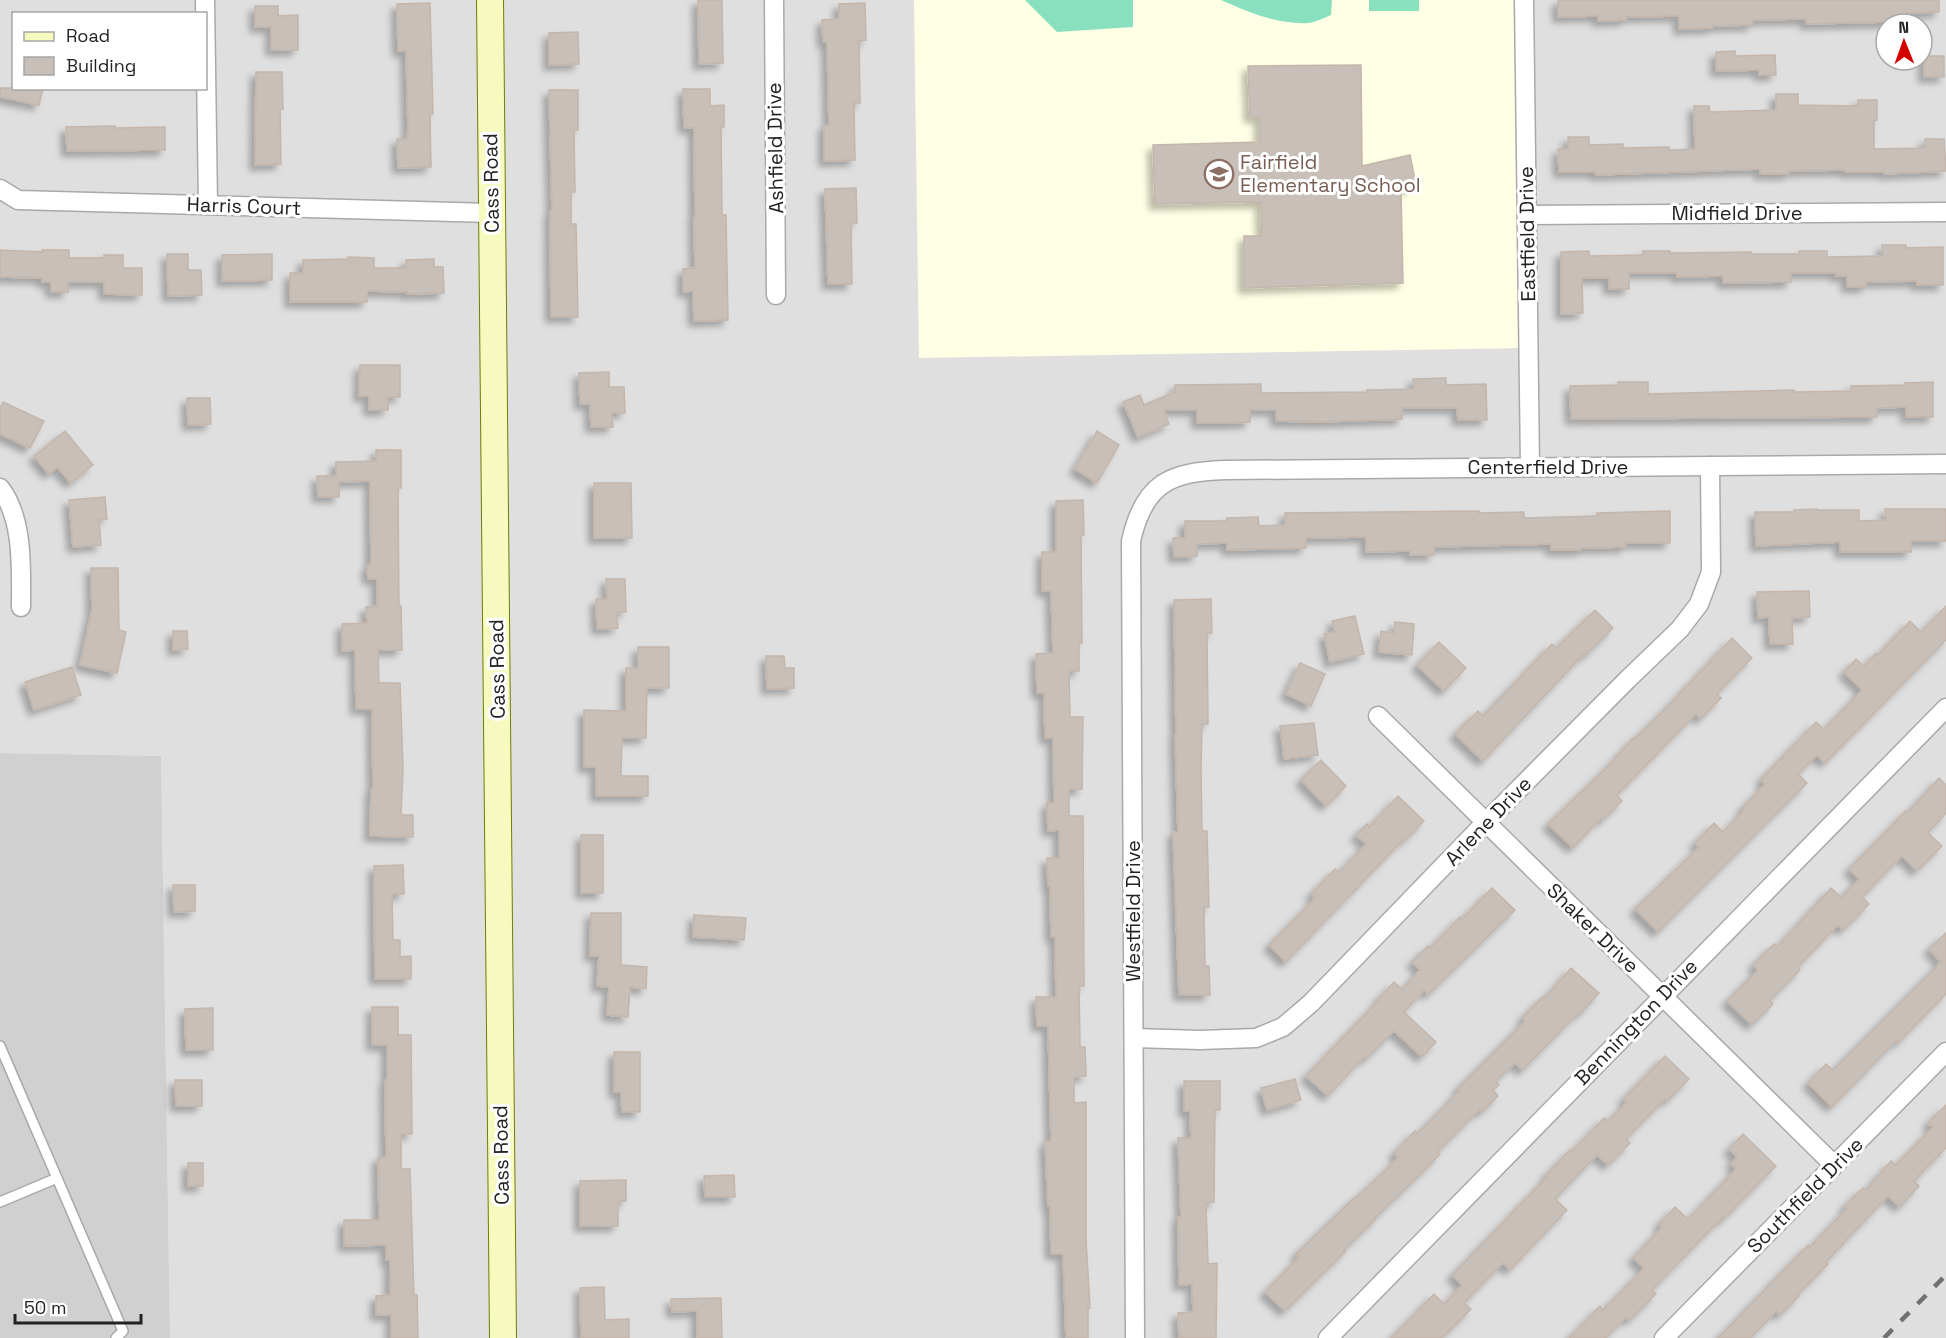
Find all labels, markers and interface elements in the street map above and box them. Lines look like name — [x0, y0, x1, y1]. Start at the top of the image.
legend — [12, 12, 207, 90]
north arrow — [1874, 12, 1934, 72]
text: N — [1898, 17, 1909, 38]
text: Road — [66, 24, 110, 47]
text: Building — [66, 54, 136, 77]
street label: Ashfield Drive — [761, 82, 789, 214]
street label: Cass Road — [477, 133, 505, 233]
place label: Fairfield Elementary School — [1240, 149, 1421, 198]
school or university icon: Fairfield Elementary School — [1203, 158, 1235, 190]
street label: Eastfield Drive — [1513, 166, 1541, 302]
street label: Harris Court — [186, 191, 302, 221]
street label: Midfield Drive — [1671, 200, 1803, 226]
street label: Centerfield Drive — [1468, 454, 1628, 480]
street label: Cass Road — [483, 619, 511, 719]
street label: Arlene Drive — [1439, 771, 1537, 871]
street label: Westfield Drive — [1120, 840, 1146, 982]
street label: Shaker Drive — [1541, 877, 1645, 979]
street label: Bennington Drive — [1569, 953, 1703, 1091]
street label: Cass Road — [487, 1105, 515, 1205]
street label: Southfield Drive — [1741, 1131, 1869, 1259]
scale bar — [15, 1287, 141, 1325]
text: 50 m — [24, 1296, 66, 1319]

